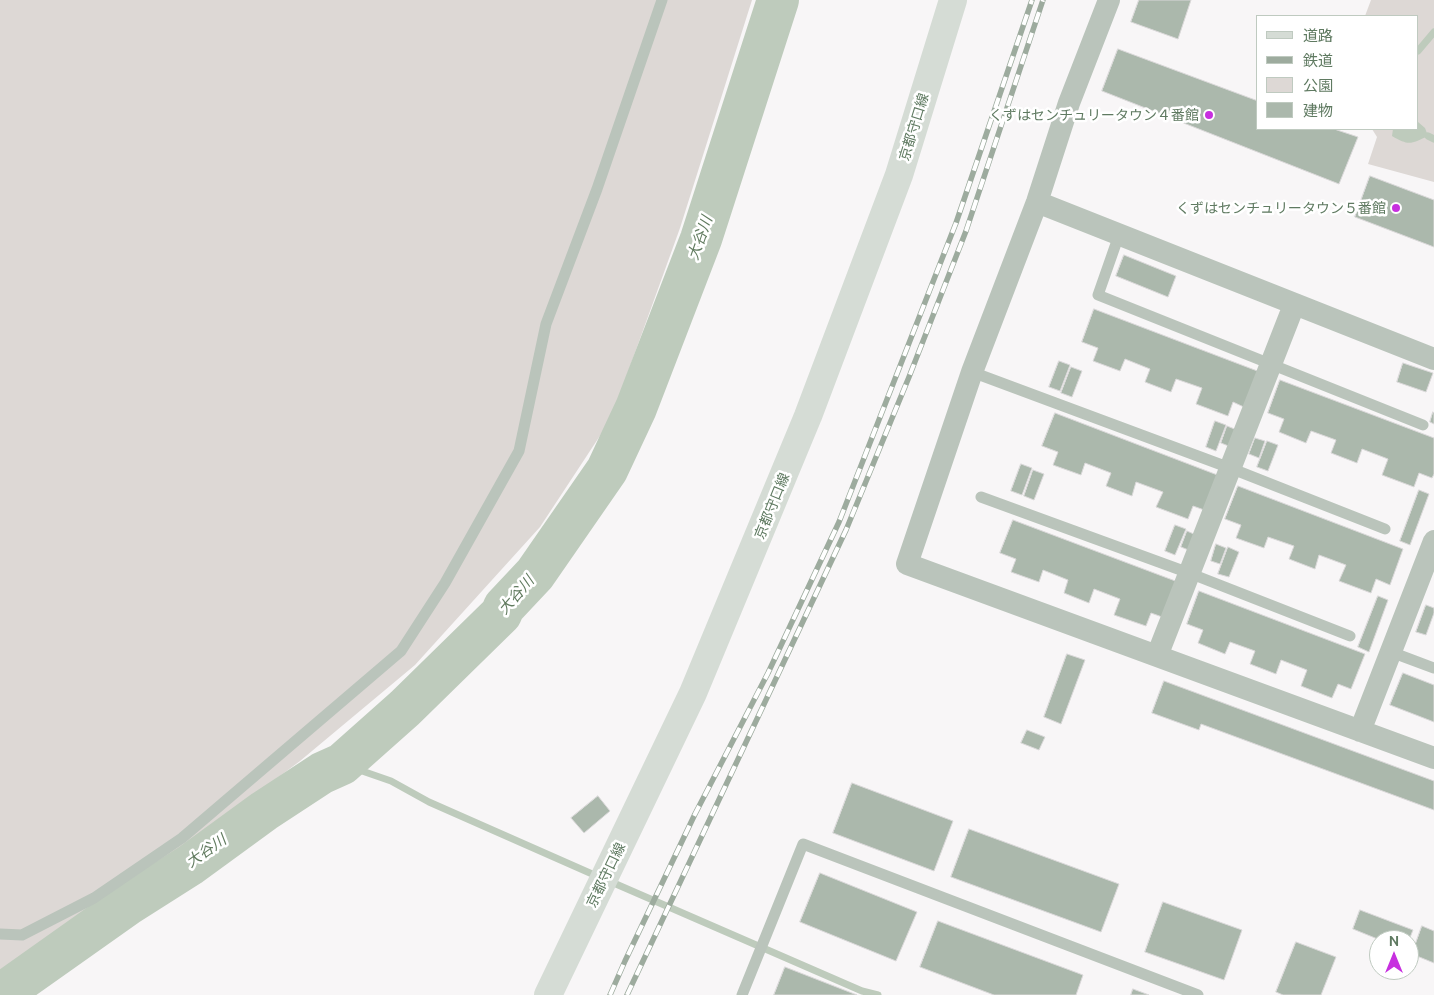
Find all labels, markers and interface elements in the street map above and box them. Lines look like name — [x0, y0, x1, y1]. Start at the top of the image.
legend — [1256, 15, 1419, 130]
text: 道路 — [1303, 27, 1333, 44]
text: 鉄道 — [1303, 52, 1333, 69]
text: 公園 — [1303, 77, 1333, 94]
street label: 京都守口線 — [896, 91, 932, 163]
text: 建物 — [1303, 102, 1333, 119]
place label: くずはセンチュリータウン４番館 — [989, 107, 1199, 123]
marker: くずはセンチュリータウン４番館 — [1203, 109, 1215, 121]
place label: くずはセンチュリータウン５番館 — [1176, 200, 1386, 216]
marker: くずはセンチュリータウン５番館 — [1390, 202, 1402, 214]
water label: 大谷川 — [684, 214, 716, 262]
street label: 京都守口線 — [751, 470, 793, 542]
water label: 大谷川 — [494, 572, 538, 618]
water label: 大谷川 — [182, 831, 230, 871]
street label: 京都守口線 — [583, 840, 629, 910]
north arrow — [1369, 930, 1419, 980]
text: N — [1389, 933, 1399, 949]

